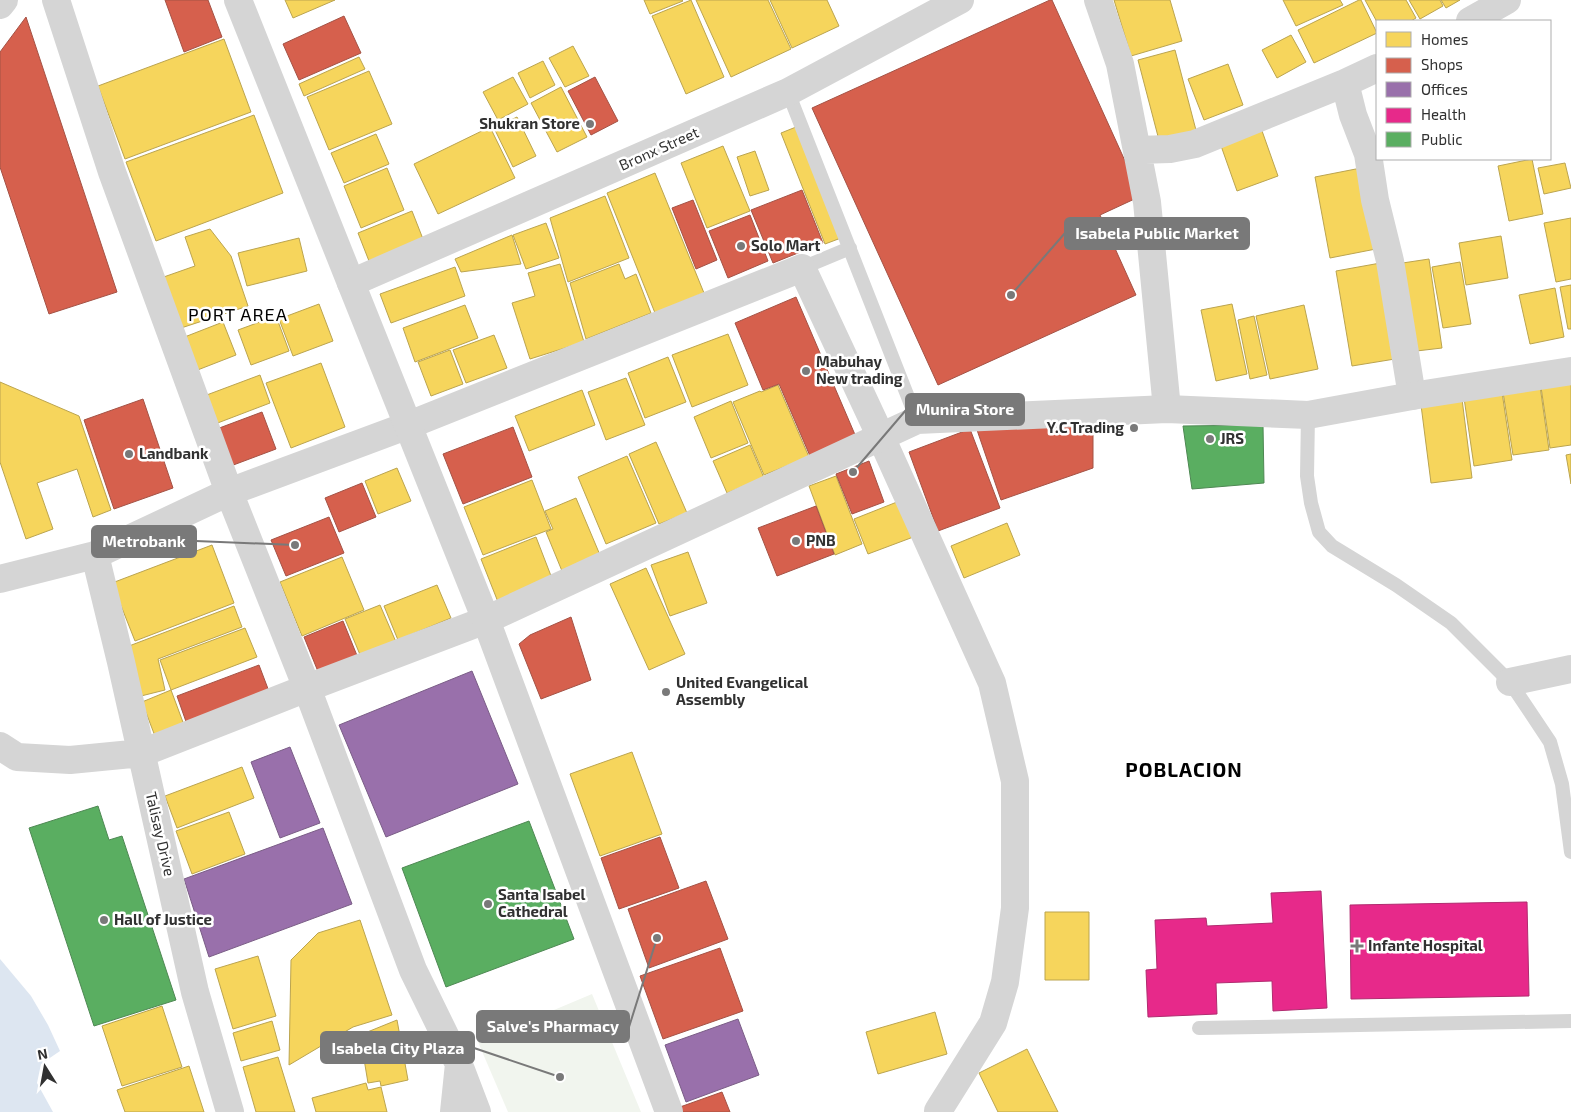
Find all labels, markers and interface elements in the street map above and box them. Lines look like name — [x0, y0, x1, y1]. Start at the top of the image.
legend — [1376, 20, 1551, 160]
text: Homes — [1421, 30, 1468, 48]
text: Shops — [1421, 55, 1463, 73]
text: Offices — [1421, 80, 1468, 98]
text: Health — [1421, 105, 1466, 123]
place label: Shukran Store — [479, 114, 580, 132]
marker: Shukran Store — [584, 118, 596, 130]
street label: Bronx Street — [616, 122, 701, 174]
text: Public — [1421, 130, 1462, 148]
callout: Isabela Public Market — [1065, 218, 1249, 249]
text: Isabela Public Market — [1075, 223, 1239, 242]
place label: Solo Mart — [751, 236, 820, 254]
marker: Solo Mart — [735, 240, 747, 252]
district label: PORT AREA — [188, 303, 288, 325]
place label: Mabuhay New trading — [816, 352, 903, 387]
marker: Mabuhay New trading — [800, 365, 812, 377]
callout: Munira Store — [906, 394, 1024, 425]
text: Munira Store — [916, 399, 1014, 418]
place label: Y.C Trading — [1047, 418, 1124, 436]
marker: Y.C Trading — [1128, 422, 1140, 434]
place label: JRS — [1220, 429, 1244, 447]
marker: JRS — [1204, 433, 1216, 445]
place label: Landbank — [139, 444, 209, 462]
marker: Landbank — [123, 448, 135, 460]
callout: Metrobank — [92, 526, 196, 557]
text: Metrobank — [102, 531, 186, 550]
place label: PNB — [806, 531, 836, 549]
marker: PNB — [790, 535, 802, 547]
place label: United Evangelical Assembly — [676, 673, 808, 709]
marker: United Evangelical Assembly — [660, 686, 672, 698]
district label: POBLACION — [1125, 757, 1243, 781]
street label: Talisay Drive — [143, 790, 179, 878]
place label: Santa Isabel Cathedral — [498, 885, 586, 920]
marker: Santa Isabel Cathedral — [482, 898, 494, 910]
place label: Hall of Justice — [114, 910, 212, 928]
marker: Hall of Justice — [98, 914, 110, 926]
place label: Infante Hospital — [1368, 936, 1483, 954]
marker: Infante Hospital — [1350, 939, 1364, 953]
callout: Salve's Pharmacy — [477, 1011, 629, 1042]
text: Salve's Pharmacy — [487, 1016, 619, 1036]
callout: Isabela City Plaza — [321, 1032, 474, 1063]
text: Isabela City Plaza — [332, 1038, 464, 1058]
north arrow — [20, 1042, 70, 1092]
text: N — [36, 1044, 49, 1063]

